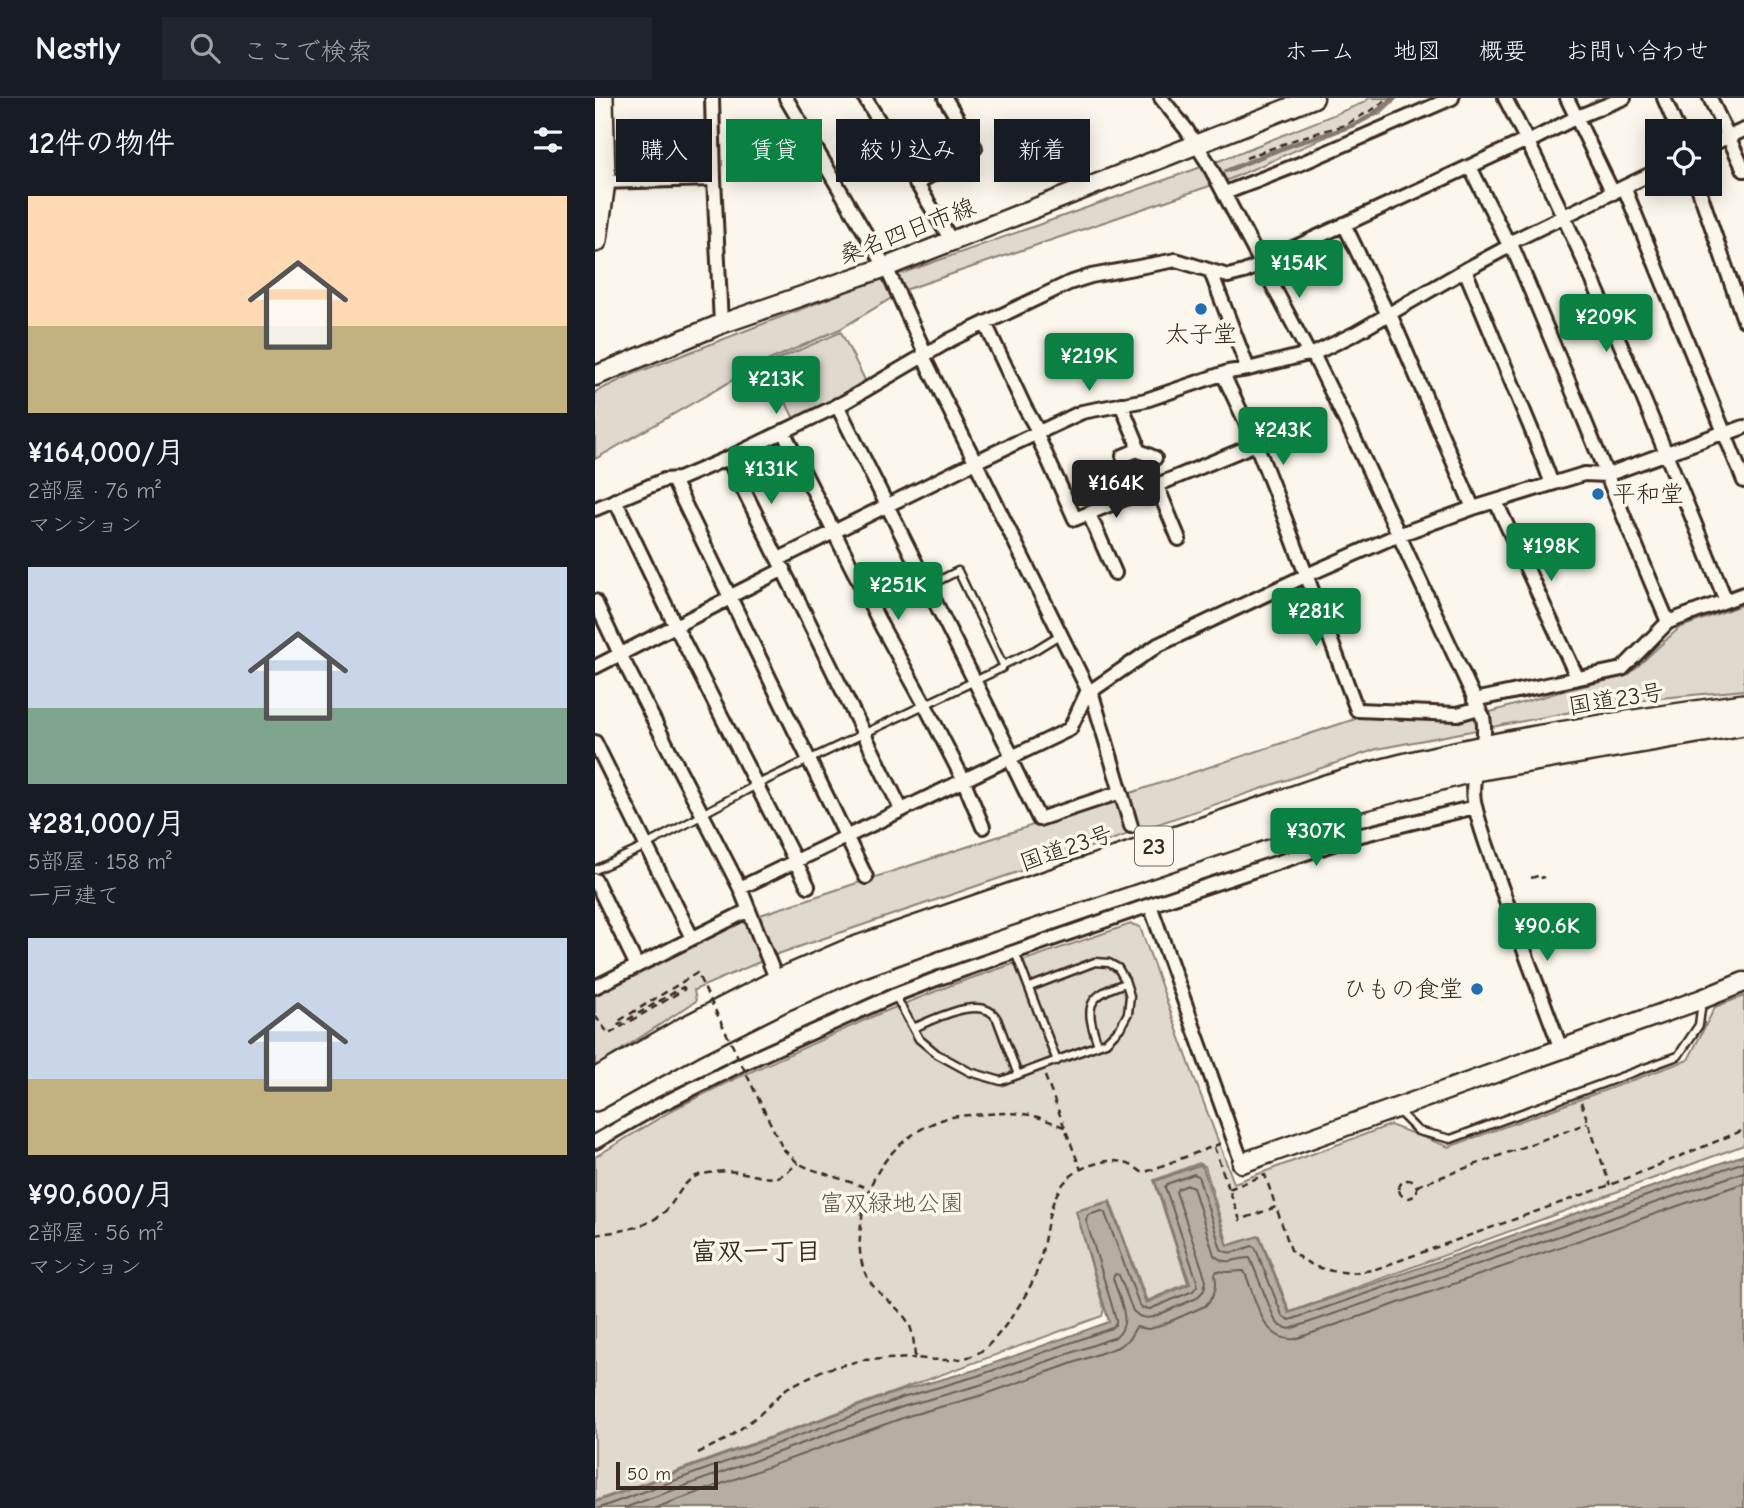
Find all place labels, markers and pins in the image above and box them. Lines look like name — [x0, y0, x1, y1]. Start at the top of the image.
pin: ¥154K — [1250, 240, 1348, 300]
pin: ¥209K — [1557, 294, 1655, 354]
marker: 太子堂 — [1193, 301, 1209, 317]
place label: 太子堂 — [1165, 320, 1237, 348]
pin: ¥219K — [1040, 334, 1138, 393]
pin: ¥213K — [727, 356, 825, 416]
pin: ¥243K — [1234, 408, 1332, 467]
pin: ¥131K — [722, 446, 820, 506]
pin: ¥164K — [1067, 460, 1165, 520]
place label: 平和堂 — [1612, 480, 1684, 508]
marker: 平和堂 — [1590, 486, 1606, 502]
pin: ¥198K — [1502, 524, 1600, 583]
pin: ¥251K — [849, 562, 947, 622]
pin: ¥281K — [1267, 588, 1365, 648]
pin: ¥307K — [1267, 808, 1365, 868]
pin: ¥90.6K — [1490, 904, 1604, 963]
place label: ひもの食堂 — [1343, 975, 1463, 1003]
marker: ひもの食堂 — [1469, 981, 1485, 997]

